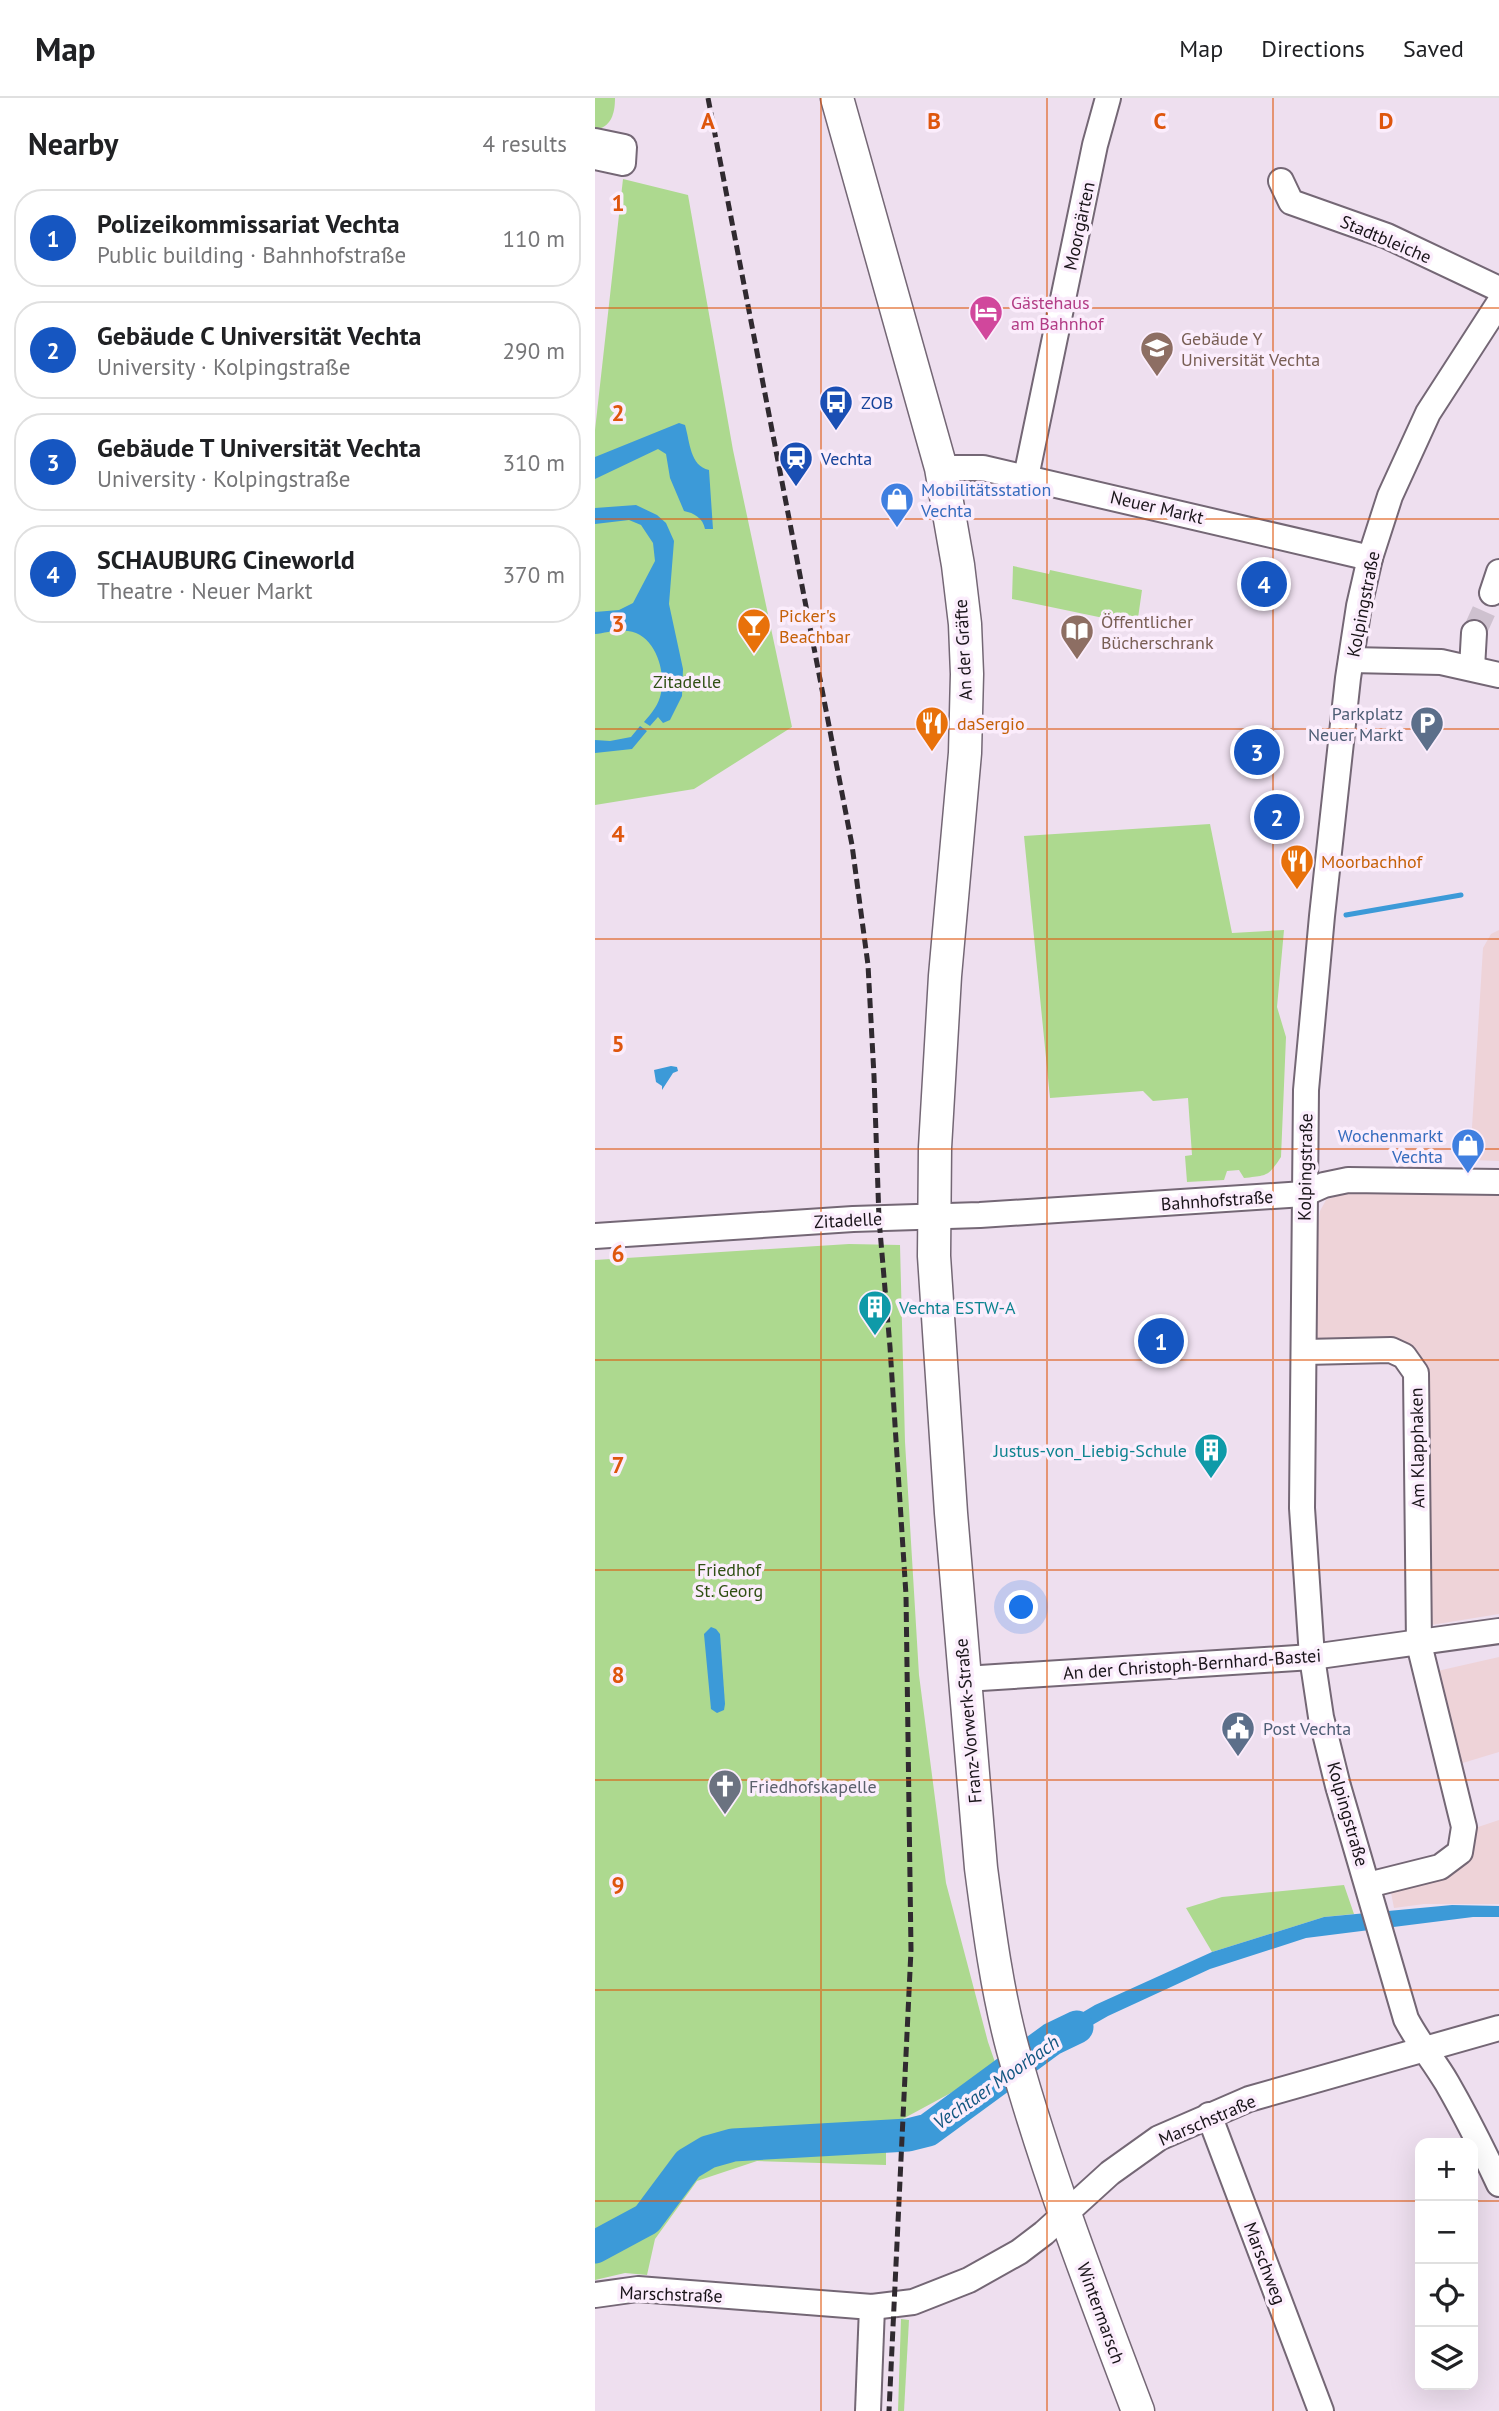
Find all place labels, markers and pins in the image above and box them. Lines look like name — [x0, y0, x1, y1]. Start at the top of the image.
place label: Gästehaus am Bahnhof — [1011, 291, 1105, 335]
hotel icon: Gästehaus am Bahnhof — [967, 293, 1005, 342]
place label: Gebäude Y Universität Vechta — [1181, 327, 1320, 371]
school or university icon: Gebäude Y Universität Vechta — [1138, 329, 1176, 378]
bus stop icon: ZOB — [817, 383, 855, 432]
place label: ZOB — [861, 391, 893, 414]
station icon: Vechta — [777, 439, 815, 488]
place label: Vechta — [820, 447, 872, 470]
place label: Mobilitätsstation Vechta — [920, 478, 1051, 522]
shop icon: Mobilitätsstation Vechta — [878, 480, 916, 529]
pin: 4 — [1241, 558, 1287, 610]
place label: Picker's Beachbar — [779, 604, 850, 648]
bar icon: Picker's Beachbar — [735, 606, 773, 655]
place label: Öffentlicher Bücherschrank — [1101, 610, 1214, 654]
library icon: Öffentlicher Bücherschrank — [1058, 612, 1096, 661]
place label: Parkplatz Neuer Markt — [1308, 702, 1403, 746]
restaurant icon: daSergio — [913, 704, 951, 753]
parking icon: Parkplatz Neuer Markt — [1408, 704, 1446, 753]
place label: daSergio — [957, 712, 1025, 735]
pin: 3 — [1234, 726, 1280, 778]
pin: 2 — [1254, 791, 1300, 843]
restaurant icon: Moorbachhof — [1278, 842, 1316, 891]
place label: Moorbachhof — [1321, 850, 1424, 873]
place label: Wochenmarkt Vechta — [1338, 1124, 1443, 1168]
shop icon: Wochenmarkt Vechta — [1449, 1126, 1487, 1175]
building icon: Vechta ESTW-A — [856, 1288, 894, 1337]
place label: Vechta ESTW-A — [898, 1296, 1016, 1319]
pin: 1 — [1138, 1315, 1184, 1367]
building icon: Justus-von_Liebig-Schule — [1192, 1431, 1230, 1480]
place label: Justus-von_Liebig-Schule — [993, 1439, 1187, 1462]
public building icon: Post Vechta — [1219, 1709, 1257, 1758]
place label: Post Vechta — [1263, 1717, 1351, 1740]
church icon: Friedhofskapelle — [706, 1767, 744, 1816]
place label: Friedhofskapelle — [749, 1775, 877, 1798]

